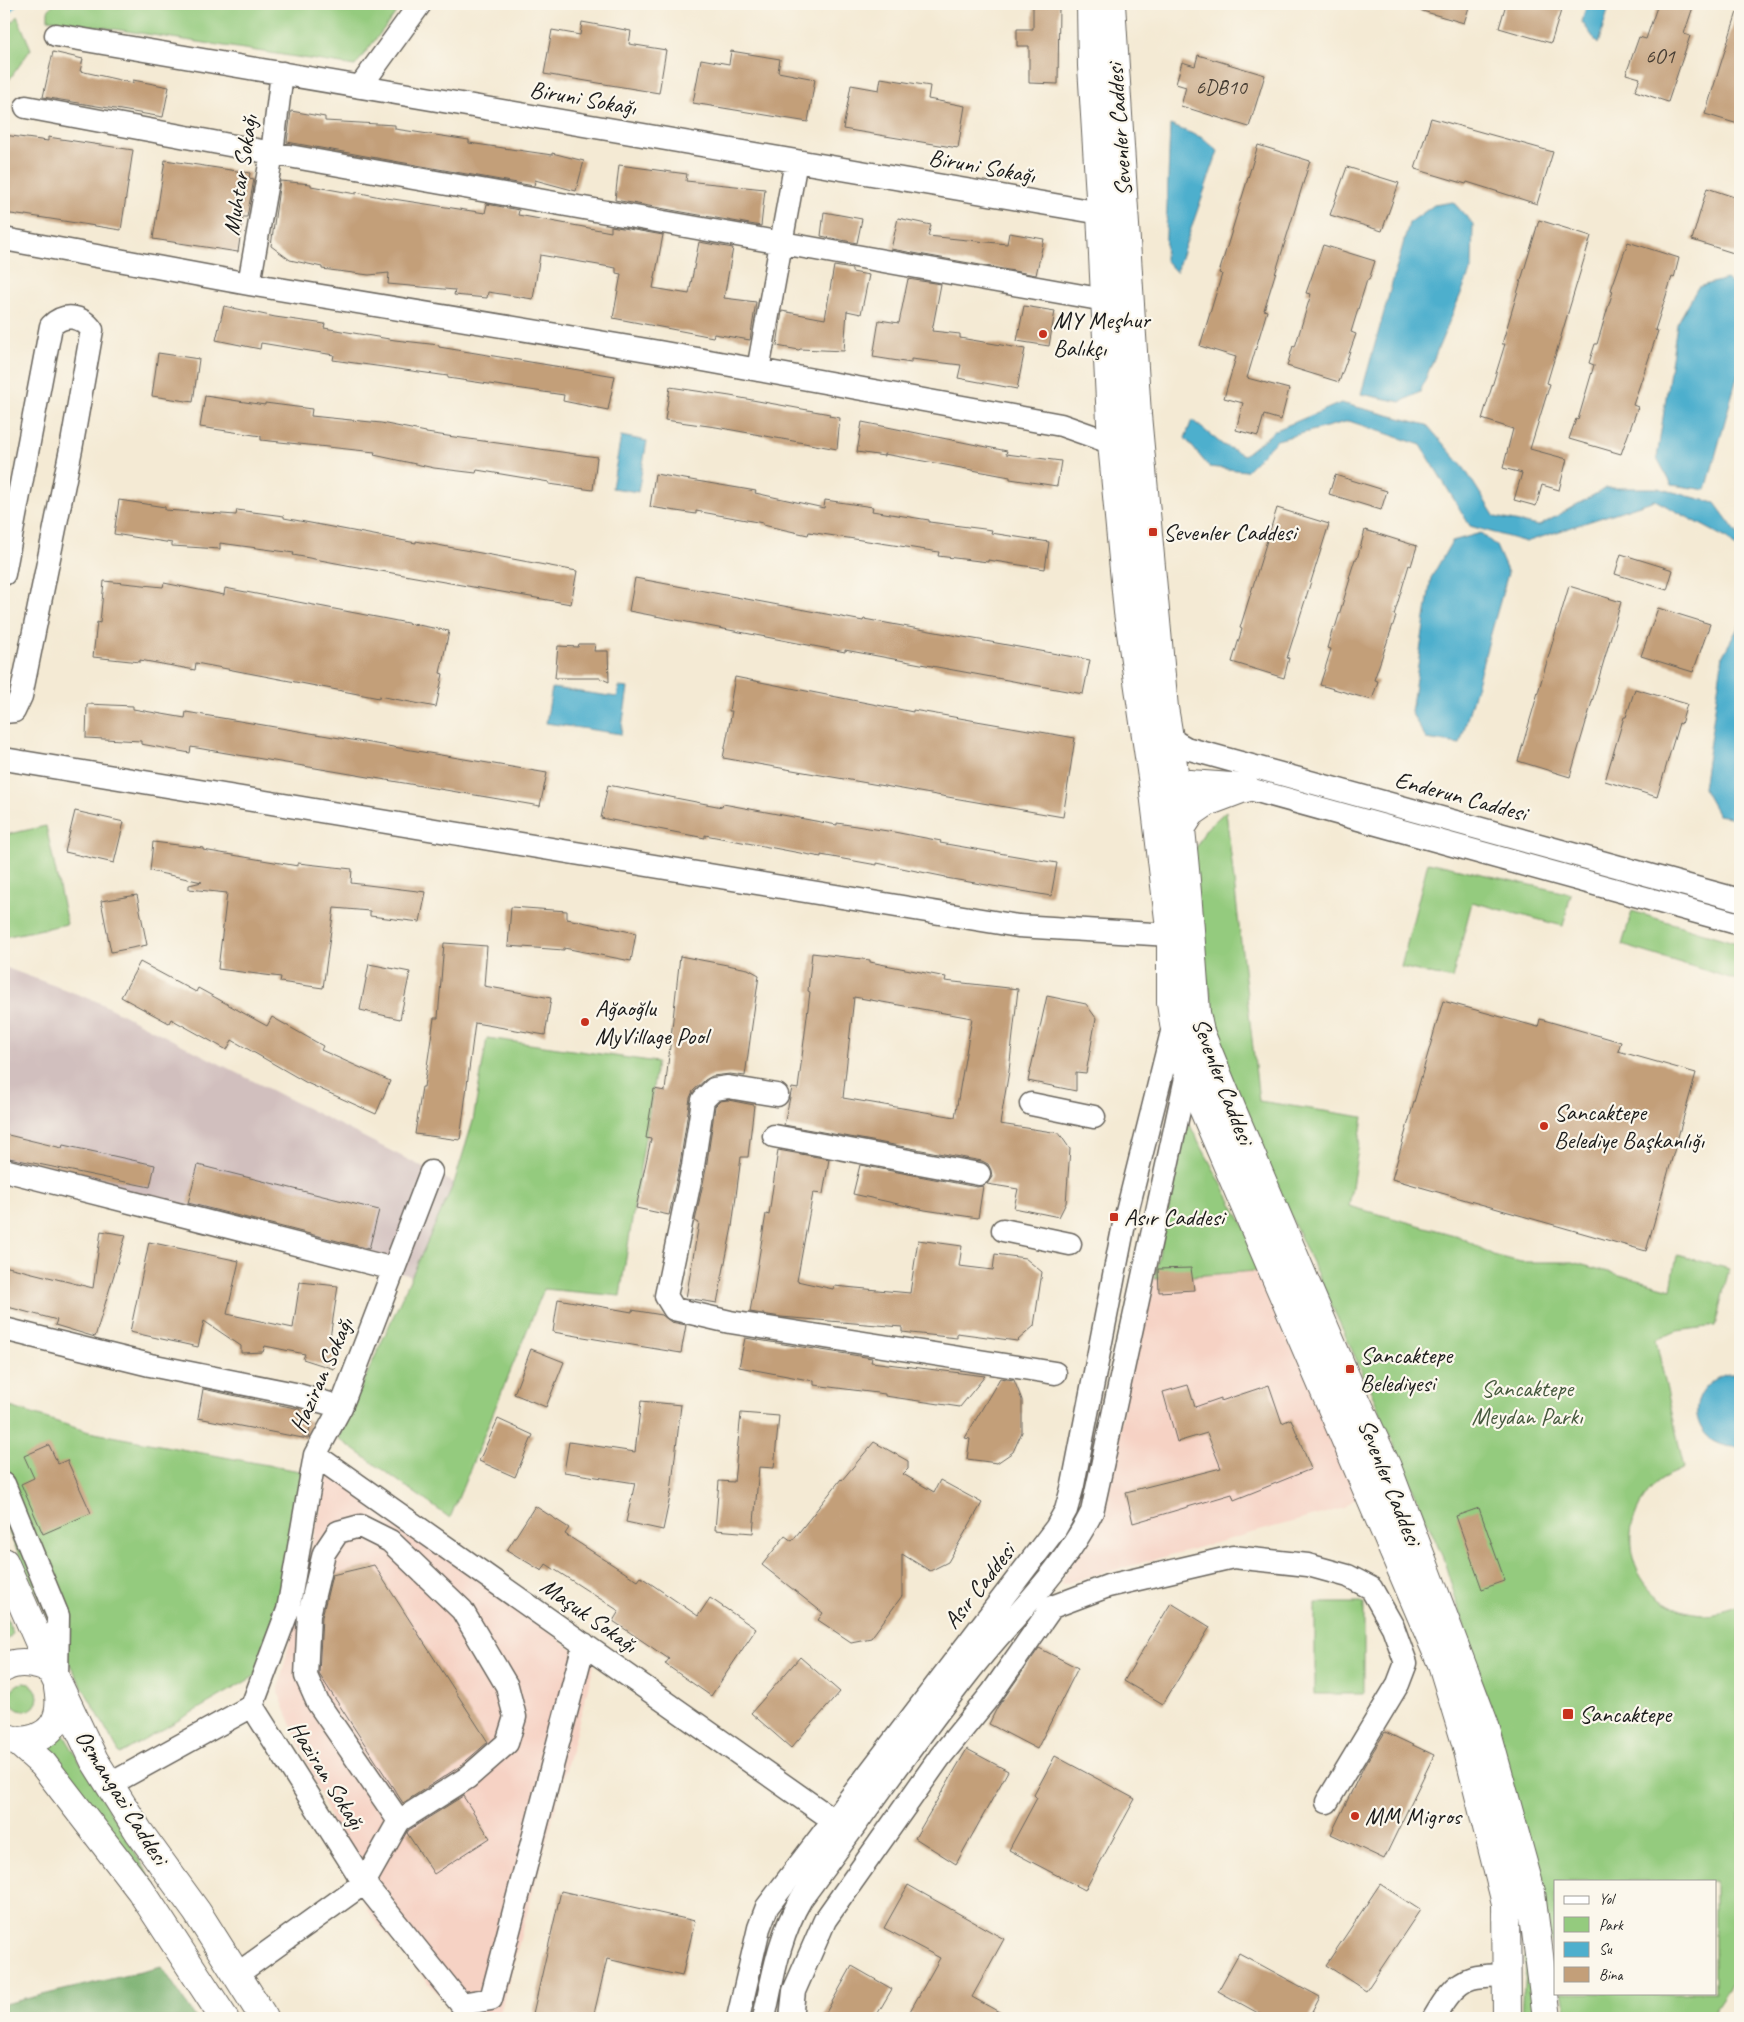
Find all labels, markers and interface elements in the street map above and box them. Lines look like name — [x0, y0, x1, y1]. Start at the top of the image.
house number: 6O1 — [1645, 43, 1676, 69]
street label: Sevenler Caddesi — [1099, 59, 1139, 197]
street label: Biruni Sokağı — [528, 74, 640, 122]
house number: 6DB10 — [1195, 74, 1248, 100]
street label: Muhtar Sokağı — [216, 111, 265, 237]
street label: Biruni Sokağı — [927, 142, 1039, 190]
place label: MY Meşhur Balıkçı — [1053, 305, 1152, 363]
marker: MY Meşhur Balıkçı — [1037, 328, 1049, 340]
place label: Sevenler Caddesi — [1163, 517, 1299, 547]
marker: Sevenler Caddesi — [1147, 526, 1159, 538]
street label: Enderun Caddesi — [1392, 764, 1533, 829]
place label: Ağaoğlu MyVillage Pool — [595, 993, 712, 1051]
street label: Sevenler Caddesi — [1185, 1014, 1262, 1152]
marker: Ağaoğlu MyVillage Pool — [579, 1016, 591, 1028]
place label: Sancaktepe Belediye Başkanlığı — [1554, 1097, 1705, 1155]
marker: Sancaktepe Belediye Başkanlığı — [1538, 1120, 1550, 1132]
place label: Asır Caddesi — [1124, 1202, 1228, 1232]
marker: Asır Caddesi — [1108, 1211, 1120, 1223]
street label: Haziran Sokağı — [282, 1312, 360, 1437]
place label: Sancaktepe Belediyesi — [1360, 1340, 1454, 1398]
marker: Sancaktepe Belediyesi — [1344, 1363, 1356, 1375]
park label: Sancaktepe Meydan Parkı — [1472, 1373, 1584, 1431]
street label: Sevenler Caddesi — [1351, 1415, 1430, 1553]
street label: Asır Caddesi — [936, 1535, 1024, 1635]
street label: Maşuk Sokağı — [535, 1571, 644, 1660]
place label: Sancaktepe — [1579, 1699, 1673, 1729]
marker: Sancaktepe — [1561, 1707, 1575, 1721]
street label: Haziran Sokağı — [282, 1715, 373, 1836]
street label: Osmangazi Caddesi — [69, 1724, 177, 1873]
place label: MM Migros — [1365, 1801, 1463, 1831]
marker: MM Migros — [1349, 1810, 1361, 1822]
legend — [1554, 1880, 1716, 1994]
text: Yol — [1599, 1890, 1616, 1909]
text: Park — [1599, 1916, 1624, 1935]
text: Su — [1599, 1940, 1613, 1959]
text: Bina — [1599, 1966, 1624, 1985]

